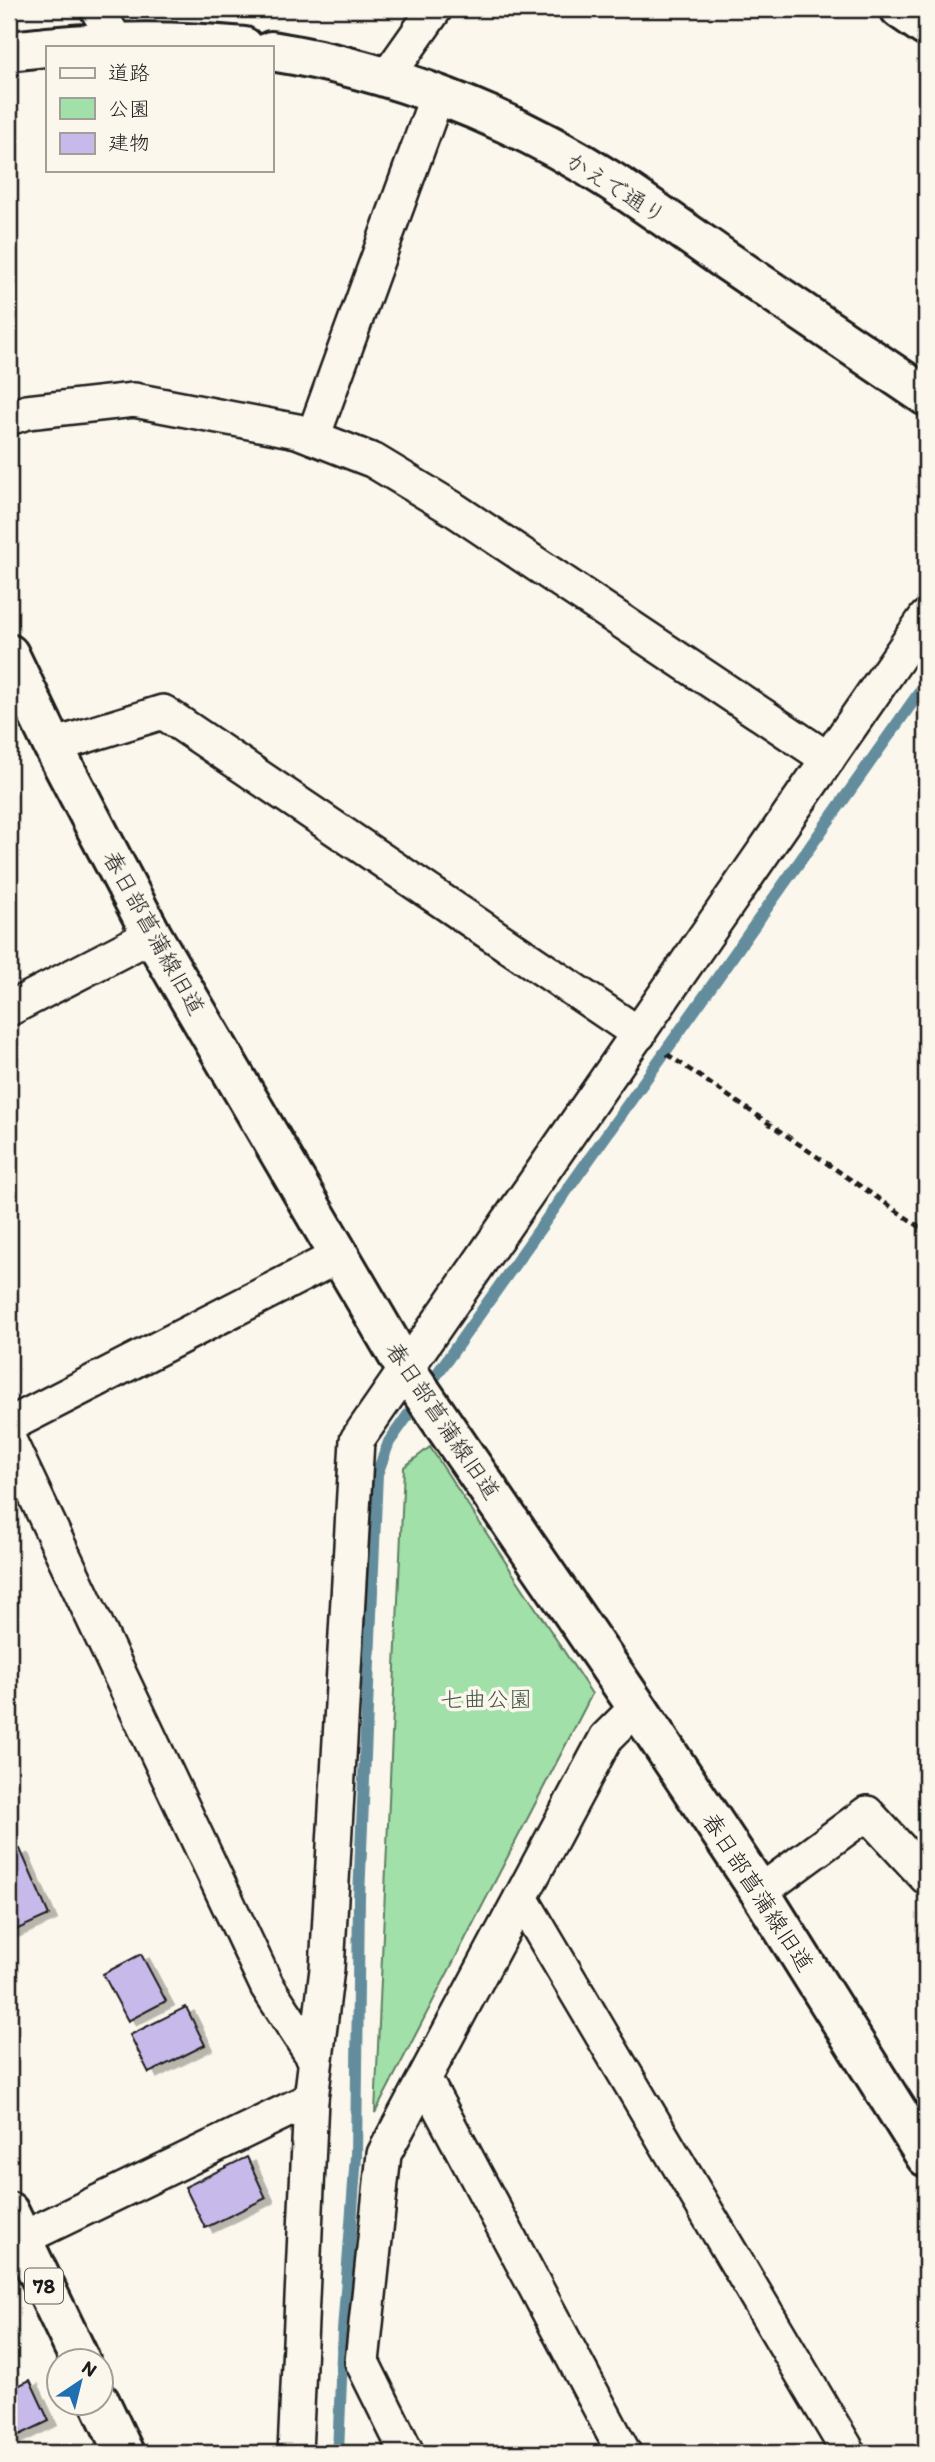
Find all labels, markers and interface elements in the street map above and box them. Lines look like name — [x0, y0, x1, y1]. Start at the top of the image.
legend — [46, 46, 273, 172]
text: 道路 — [108, 60, 150, 85]
text: 公園 — [108, 96, 150, 121]
text: 建物 — [108, 130, 150, 155]
street label: かえで通り — [561, 146, 671, 230]
street label: 春日部菖蒲線旧道 — [97, 846, 211, 1020]
street label: 春日部菖蒲線旧道 — [380, 1337, 506, 1505]
park label: 七曲公園 — [440, 1685, 532, 1713]
street label: 春日部菖蒲線旧道 — [696, 1807, 820, 1977]
road number: 78 — [25, 2268, 63, 2304]
north arrow — [46, 2346, 116, 2416]
text: N — [78, 2355, 101, 2382]

